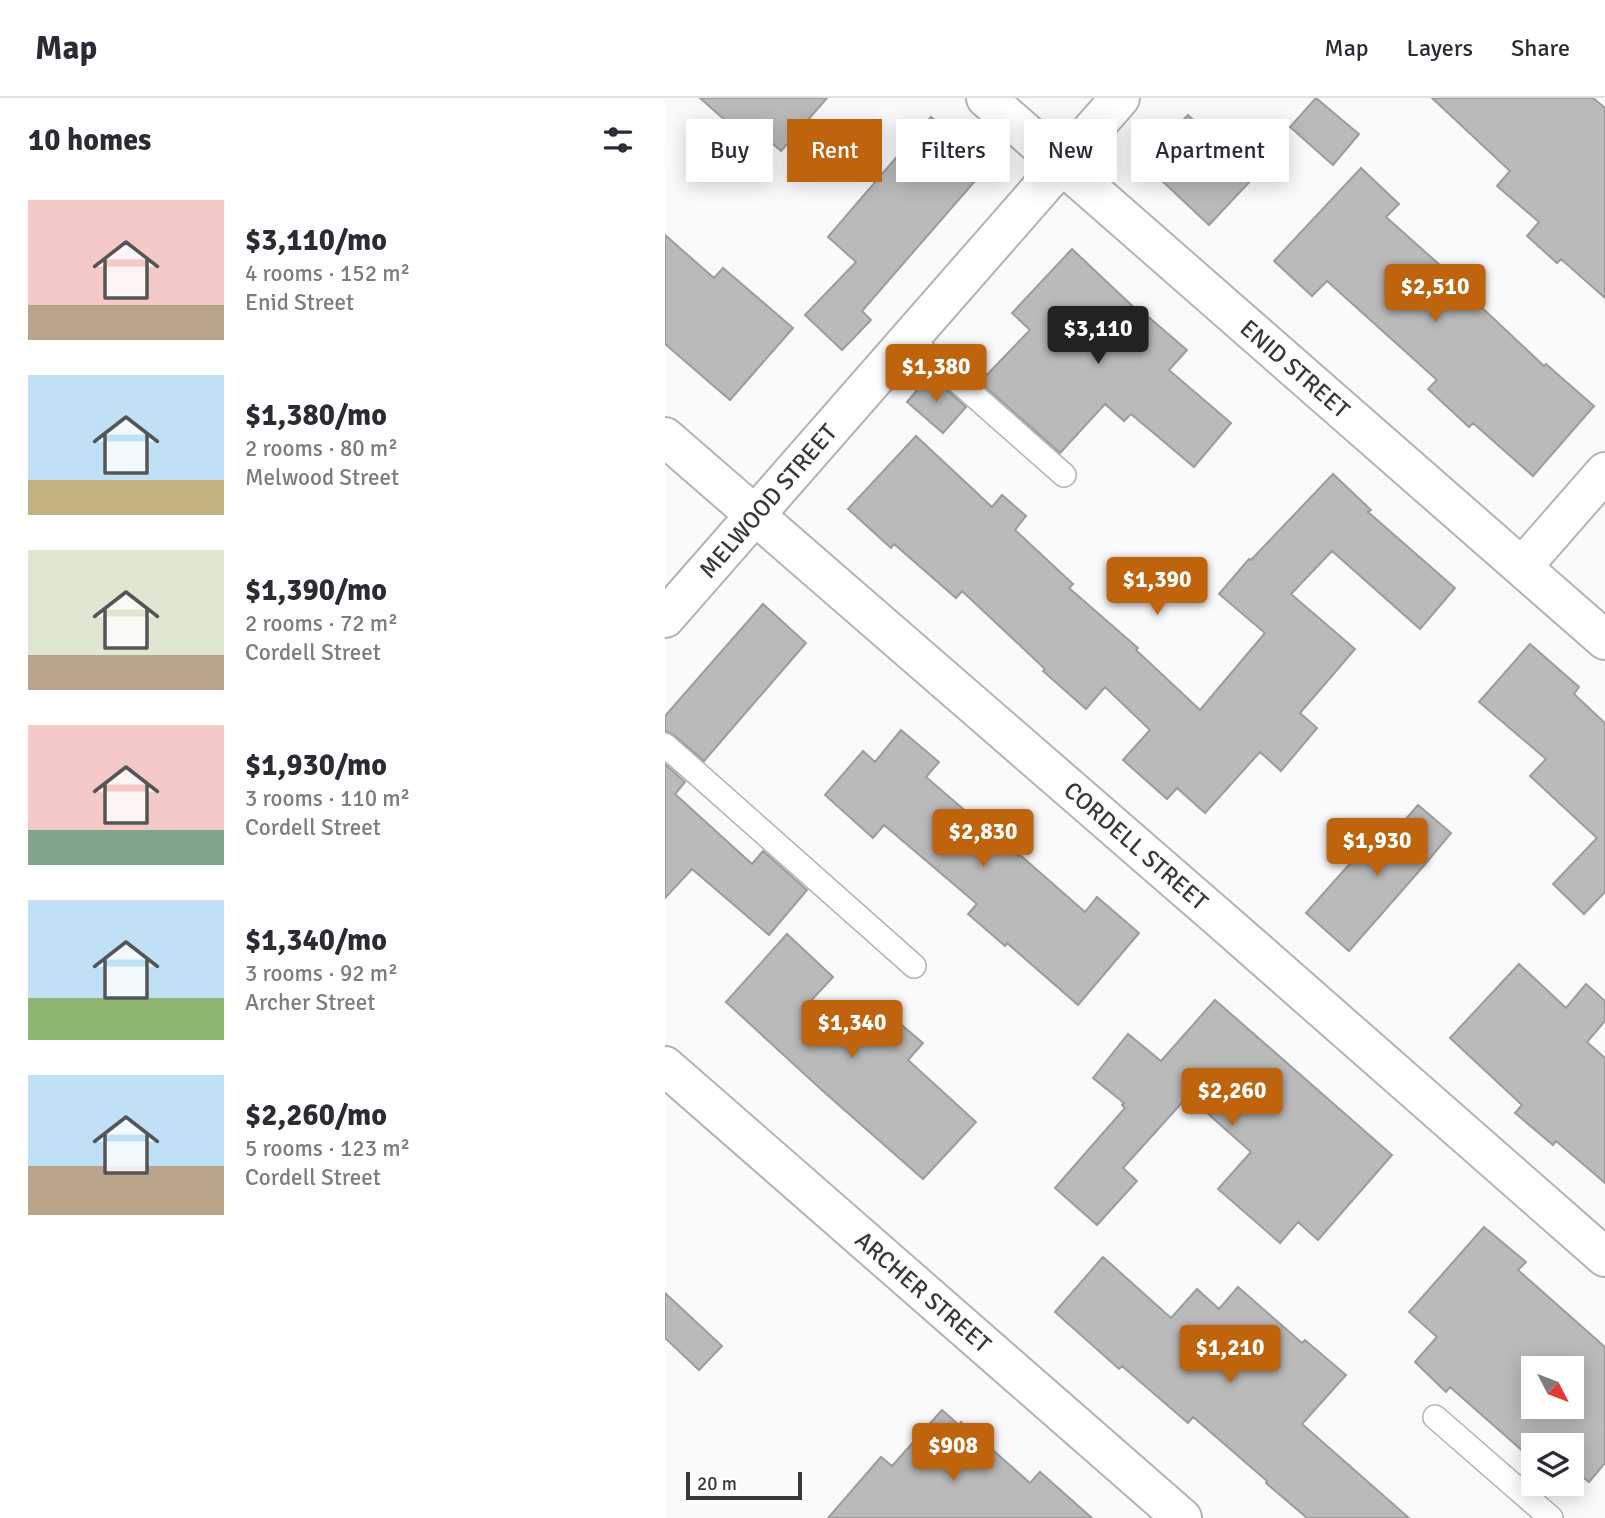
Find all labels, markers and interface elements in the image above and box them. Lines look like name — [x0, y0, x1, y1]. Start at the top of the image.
text: Map — [35, 28, 97, 69]
text: Map — [1324, 33, 1369, 63]
text: Layers — [1407, 33, 1473, 63]
text: Share — [1511, 33, 1570, 63]
chip: Buy — [686, 119, 773, 182]
chip: Rent — [787, 119, 882, 182]
chip: Filters — [896, 119, 1010, 182]
chip: New — [1024, 119, 1117, 182]
chip: Apartment — [1131, 119, 1289, 182]
icon: filters — [599, 121, 637, 159]
text: 10 homes — [28, 122, 151, 159]
text: $3,110/mo — [245, 222, 387, 259]
icon: home — [84, 228, 168, 312]
text: 4 rooms · 152 m² — [245, 259, 410, 288]
pin: $2,510 — [1378, 264, 1492, 324]
text: $2,510 — [1401, 272, 1469, 301]
text: Enid Street — [245, 288, 354, 317]
pin: $3,110 — [1041, 306, 1155, 366]
street label: ENID STREET — [1234, 313, 1356, 425]
text: $3,110 — [1064, 314, 1132, 343]
pin: $1,380 — [879, 344, 993, 404]
text: $1,380 — [902, 352, 970, 381]
text: $1,380/mo — [245, 397, 387, 434]
icon: home — [84, 403, 168, 487]
street label: MELWOOD STREET — [693, 418, 843, 584]
text: 2 rooms · 80 m² — [245, 434, 398, 463]
text: Melwood Street — [245, 463, 399, 492]
pin: $1,390 — [1100, 558, 1214, 617]
text: $1,390 — [1123, 565, 1191, 594]
text: $1,390/mo — [245, 572, 387, 609]
icon: home — [84, 578, 168, 662]
text: 2 rooms · 72 m² — [245, 609, 398, 638]
text: Cordell Street — [245, 638, 381, 667]
text: $1,930/mo — [245, 747, 387, 784]
icon: home — [84, 753, 168, 837]
street label: CORDELL STREET — [1058, 775, 1214, 917]
text: 3 rooms · 110 m² — [245, 784, 410, 813]
pin: $2,830 — [926, 810, 1040, 869]
text: Cordell Street — [245, 813, 381, 842]
text: $2,830 — [949, 817, 1017, 846]
pin: $1,930 — [1320, 818, 1434, 878]
text: $1,930 — [1343, 826, 1411, 855]
text: $1,340/mo — [245, 922, 387, 959]
icon: home — [84, 928, 168, 1012]
text: 3 rooms · 92 m² — [245, 959, 398, 988]
text: Archer Street — [245, 988, 375, 1017]
pin: $1,340 — [795, 1000, 909, 1060]
text: $1,340 — [818, 1008, 886, 1037]
pin: $2,260 — [1175, 1068, 1289, 1128]
text: $2,260 — [1198, 1076, 1266, 1105]
text: $2,260/mo — [245, 1097, 387, 1134]
icon: home — [84, 1103, 168, 1187]
text: 5 rooms · 123 m² — [245, 1134, 410, 1163]
text: Cordell Street — [245, 1163, 381, 1192]
street label: ARCHER STREET — [849, 1225, 997, 1359]
pin: $1,210 — [1173, 1326, 1287, 1385]
text: $1,210 — [1196, 1333, 1264, 1362]
north arrow — [1521, 1356, 1584, 1419]
map controls — [1521, 1356, 1584, 1496]
pin: $908 — [912, 1424, 994, 1483]
text: $908 — [928, 1431, 978, 1460]
button: layers — [1521, 1433, 1584, 1496]
scale bar — [686, 1469, 801, 1501]
text: 20 m — [697, 1472, 737, 1496]

